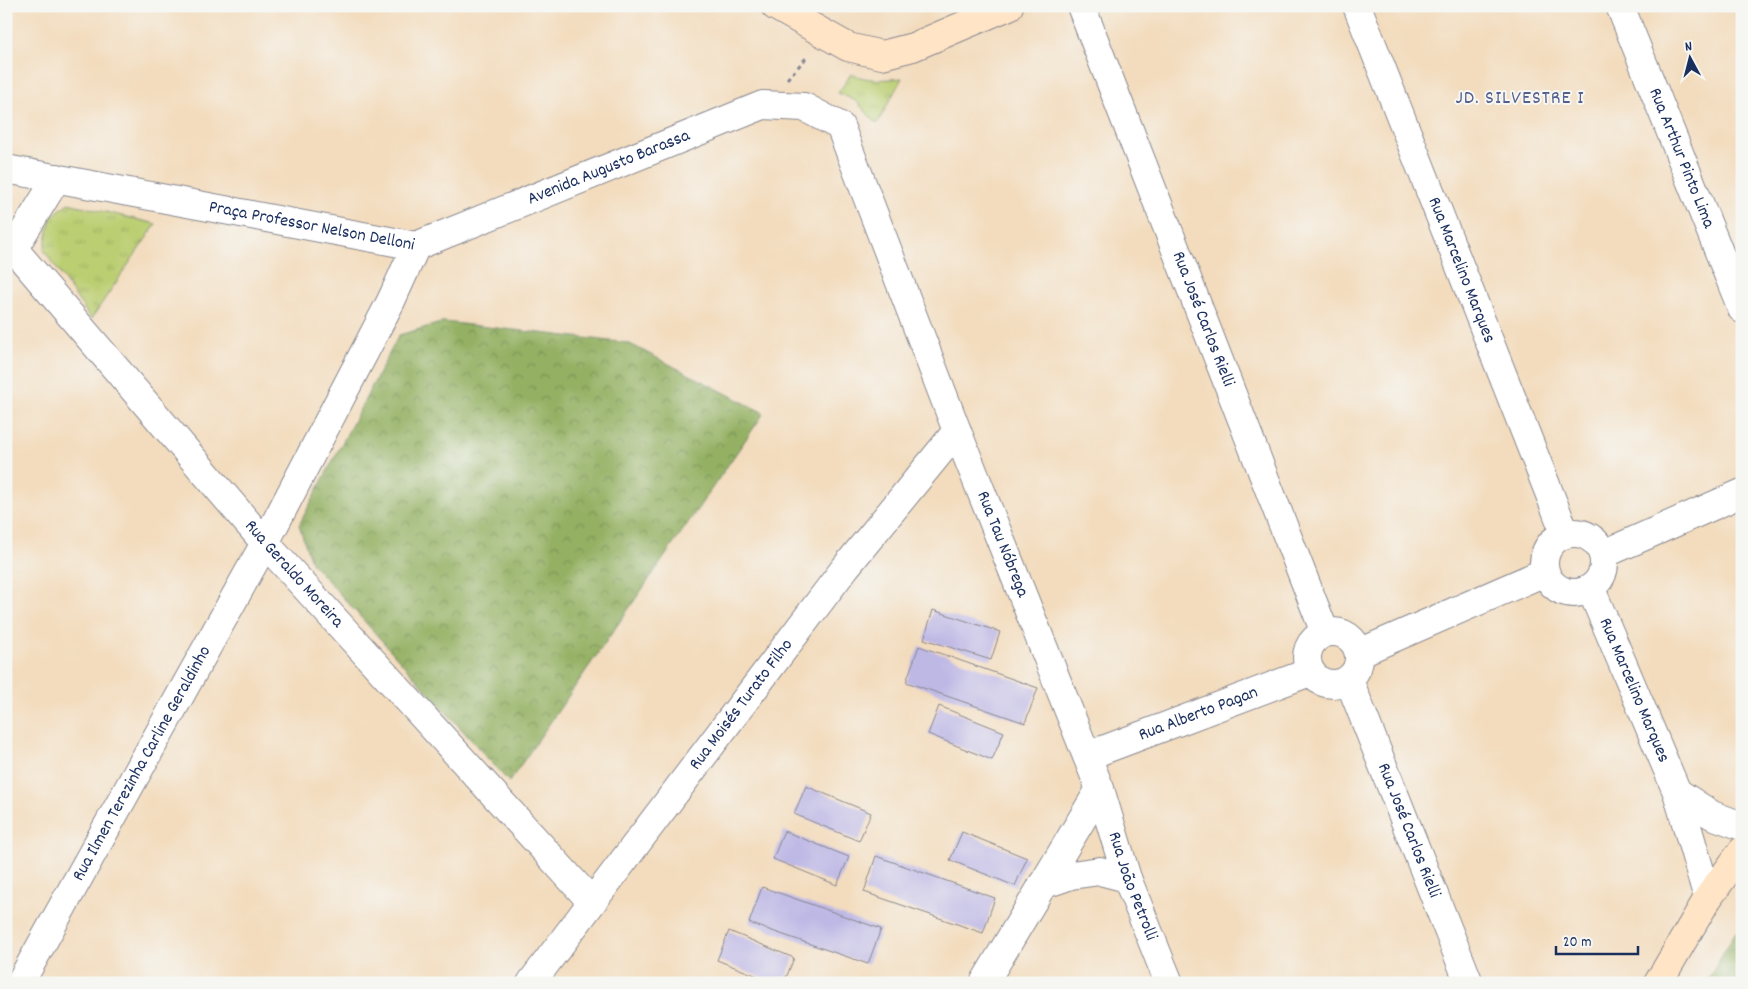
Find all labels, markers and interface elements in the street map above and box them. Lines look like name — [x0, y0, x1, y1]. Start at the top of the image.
north arrow — [1666, 32, 1716, 82]
text: N — [1684, 37, 1693, 57]
street label: Rua Arthur Pinto Lima — [1642, 84, 1721, 233]
district label: JD. SILVESTRE I — [1456, 85, 1584, 113]
street label: Avenida Augusto Barassa — [524, 123, 694, 212]
street label: Rua Marcelino Marques — [1421, 193, 1501, 347]
street label: Praça Professor Nelson Delloni — [207, 195, 417, 258]
street label: Rua José Carlos Rielli — [1165, 248, 1240, 390]
street label: Rua Tau Nóbrega — [970, 488, 1035, 602]
street label: Rua Geraldo Moreira — [238, 515, 350, 634]
street label: Rua Marcelino Marques — [1592, 614, 1676, 767]
street label: Rua Moisés Turato Filho — [684, 634, 799, 776]
street label: Rua Ilmen Terezinha Carline Geraldinho — [67, 642, 218, 886]
street label: Rua Alberto Pagan — [1135, 680, 1262, 748]
street label: Rua José Carlos Rielli — [1371, 759, 1447, 902]
street label: Rua João Petrolli — [1101, 829, 1163, 944]
scale bar — [1556, 924, 1638, 956]
text: 20 m — [1563, 932, 1591, 954]

